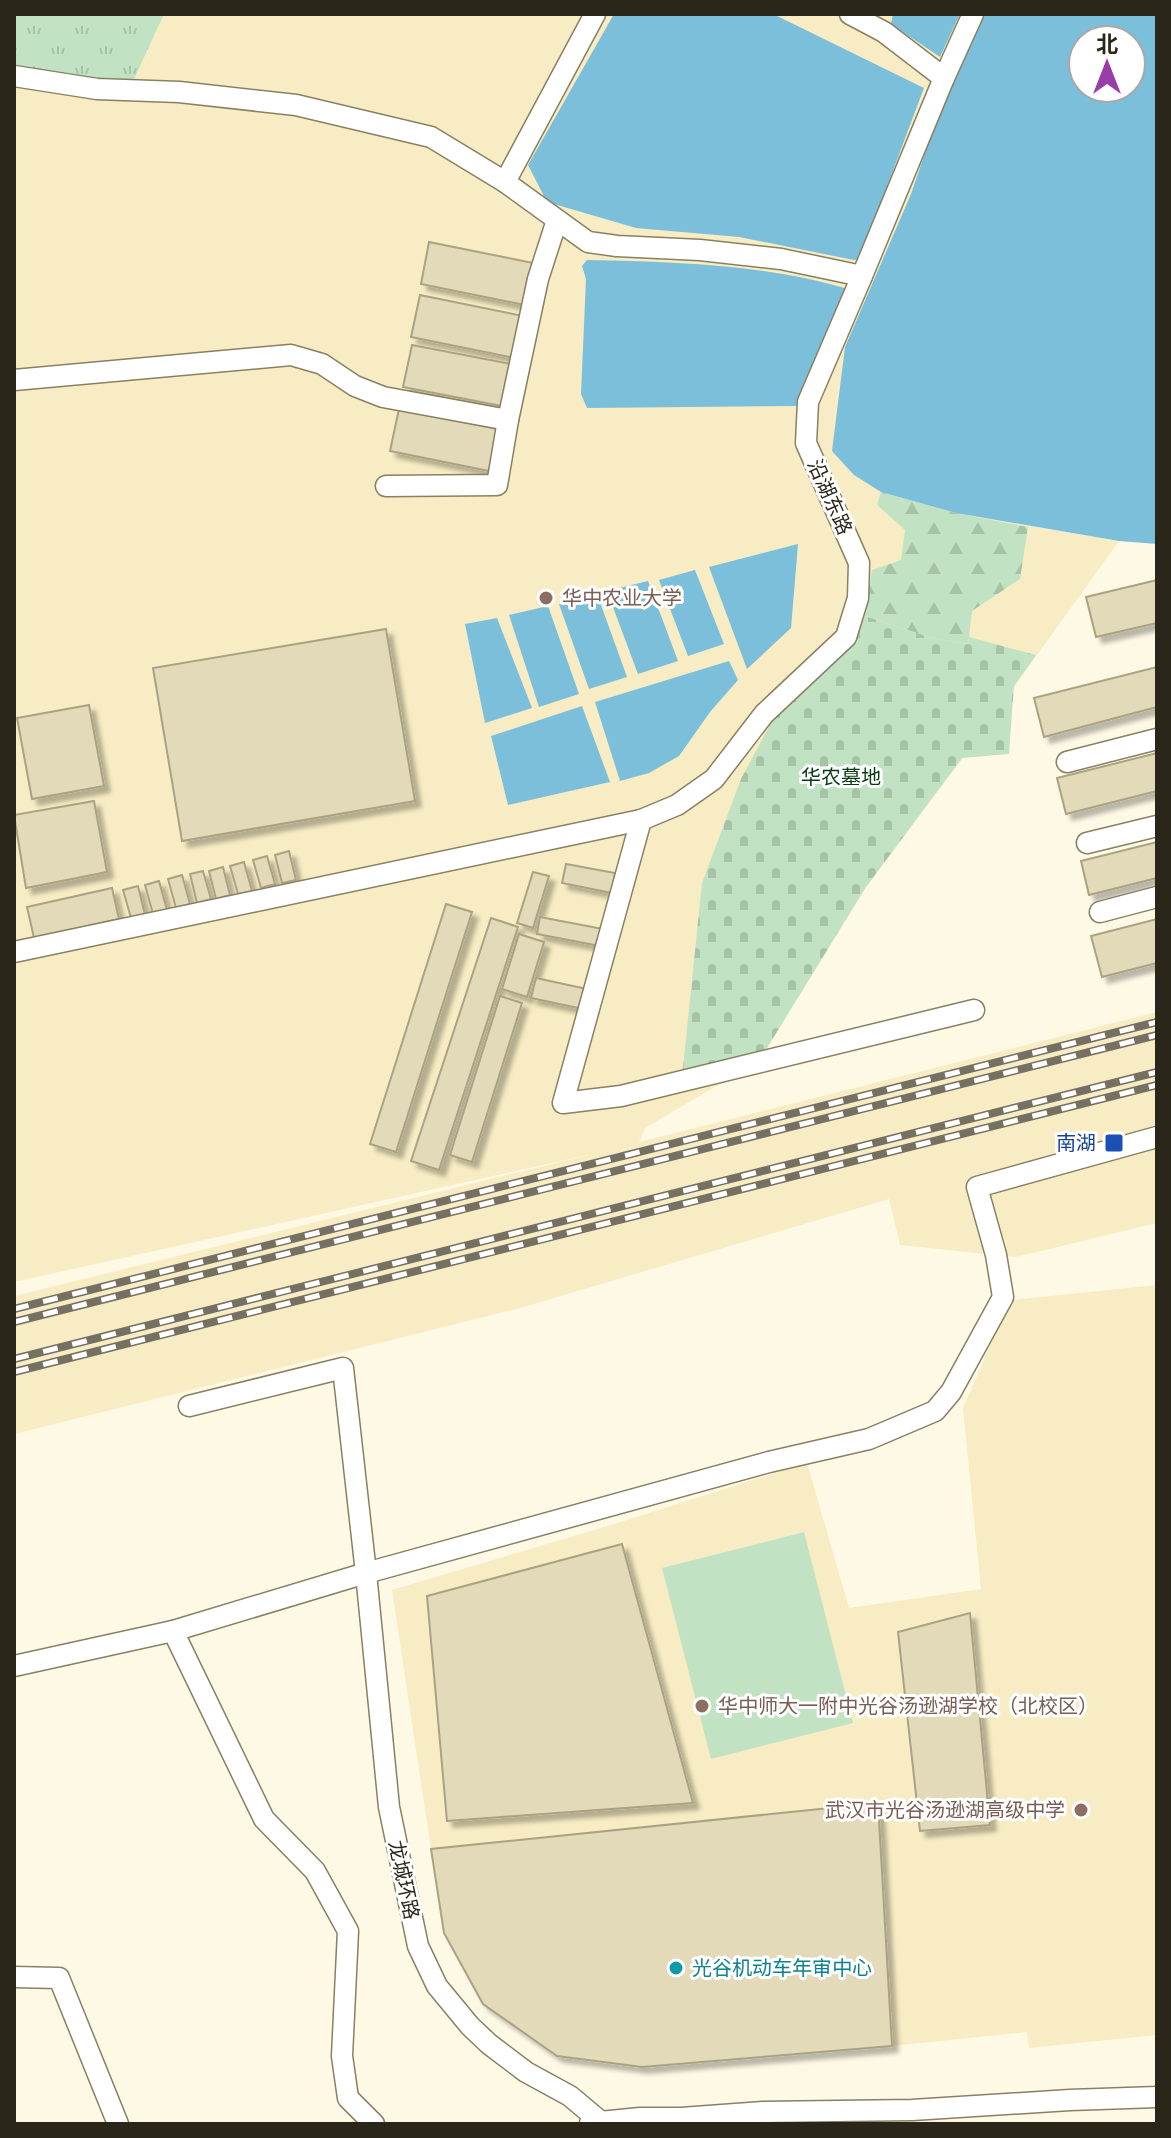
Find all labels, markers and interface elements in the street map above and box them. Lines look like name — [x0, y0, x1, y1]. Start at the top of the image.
north arrow — [1067, 24, 1147, 104]
text: 北 — [1096, 31, 1118, 57]
street label: 沿湖东路 — [803, 456, 857, 538]
place label: 华中农业大学 — [562, 586, 682, 610]
marker: 华中农业大学 — [537, 589, 555, 607]
park label: 华农墓地 — [801, 765, 881, 789]
place label: 南湖 — [1056, 1131, 1096, 1155]
marker: 南湖 — [1103, 1132, 1125, 1154]
place label: 华中师大一附中光谷汤逊湖学校（北校区） — [718, 1694, 1098, 1718]
marker: 华中师大一附中光谷汤逊湖学校（北校区） — [693, 1697, 711, 1715]
place label: 武汉市光谷汤逊湖高级中学 — [825, 1798, 1065, 1822]
marker: 武汉市光谷汤逊湖高级中学 — [1072, 1801, 1090, 1819]
street label: 龙城环路 — [384, 1838, 424, 1922]
place label: 光谷机动车年审中心 — [692, 1956, 872, 1980]
marker: 光谷机动车年审中心 — [667, 1959, 685, 1977]

